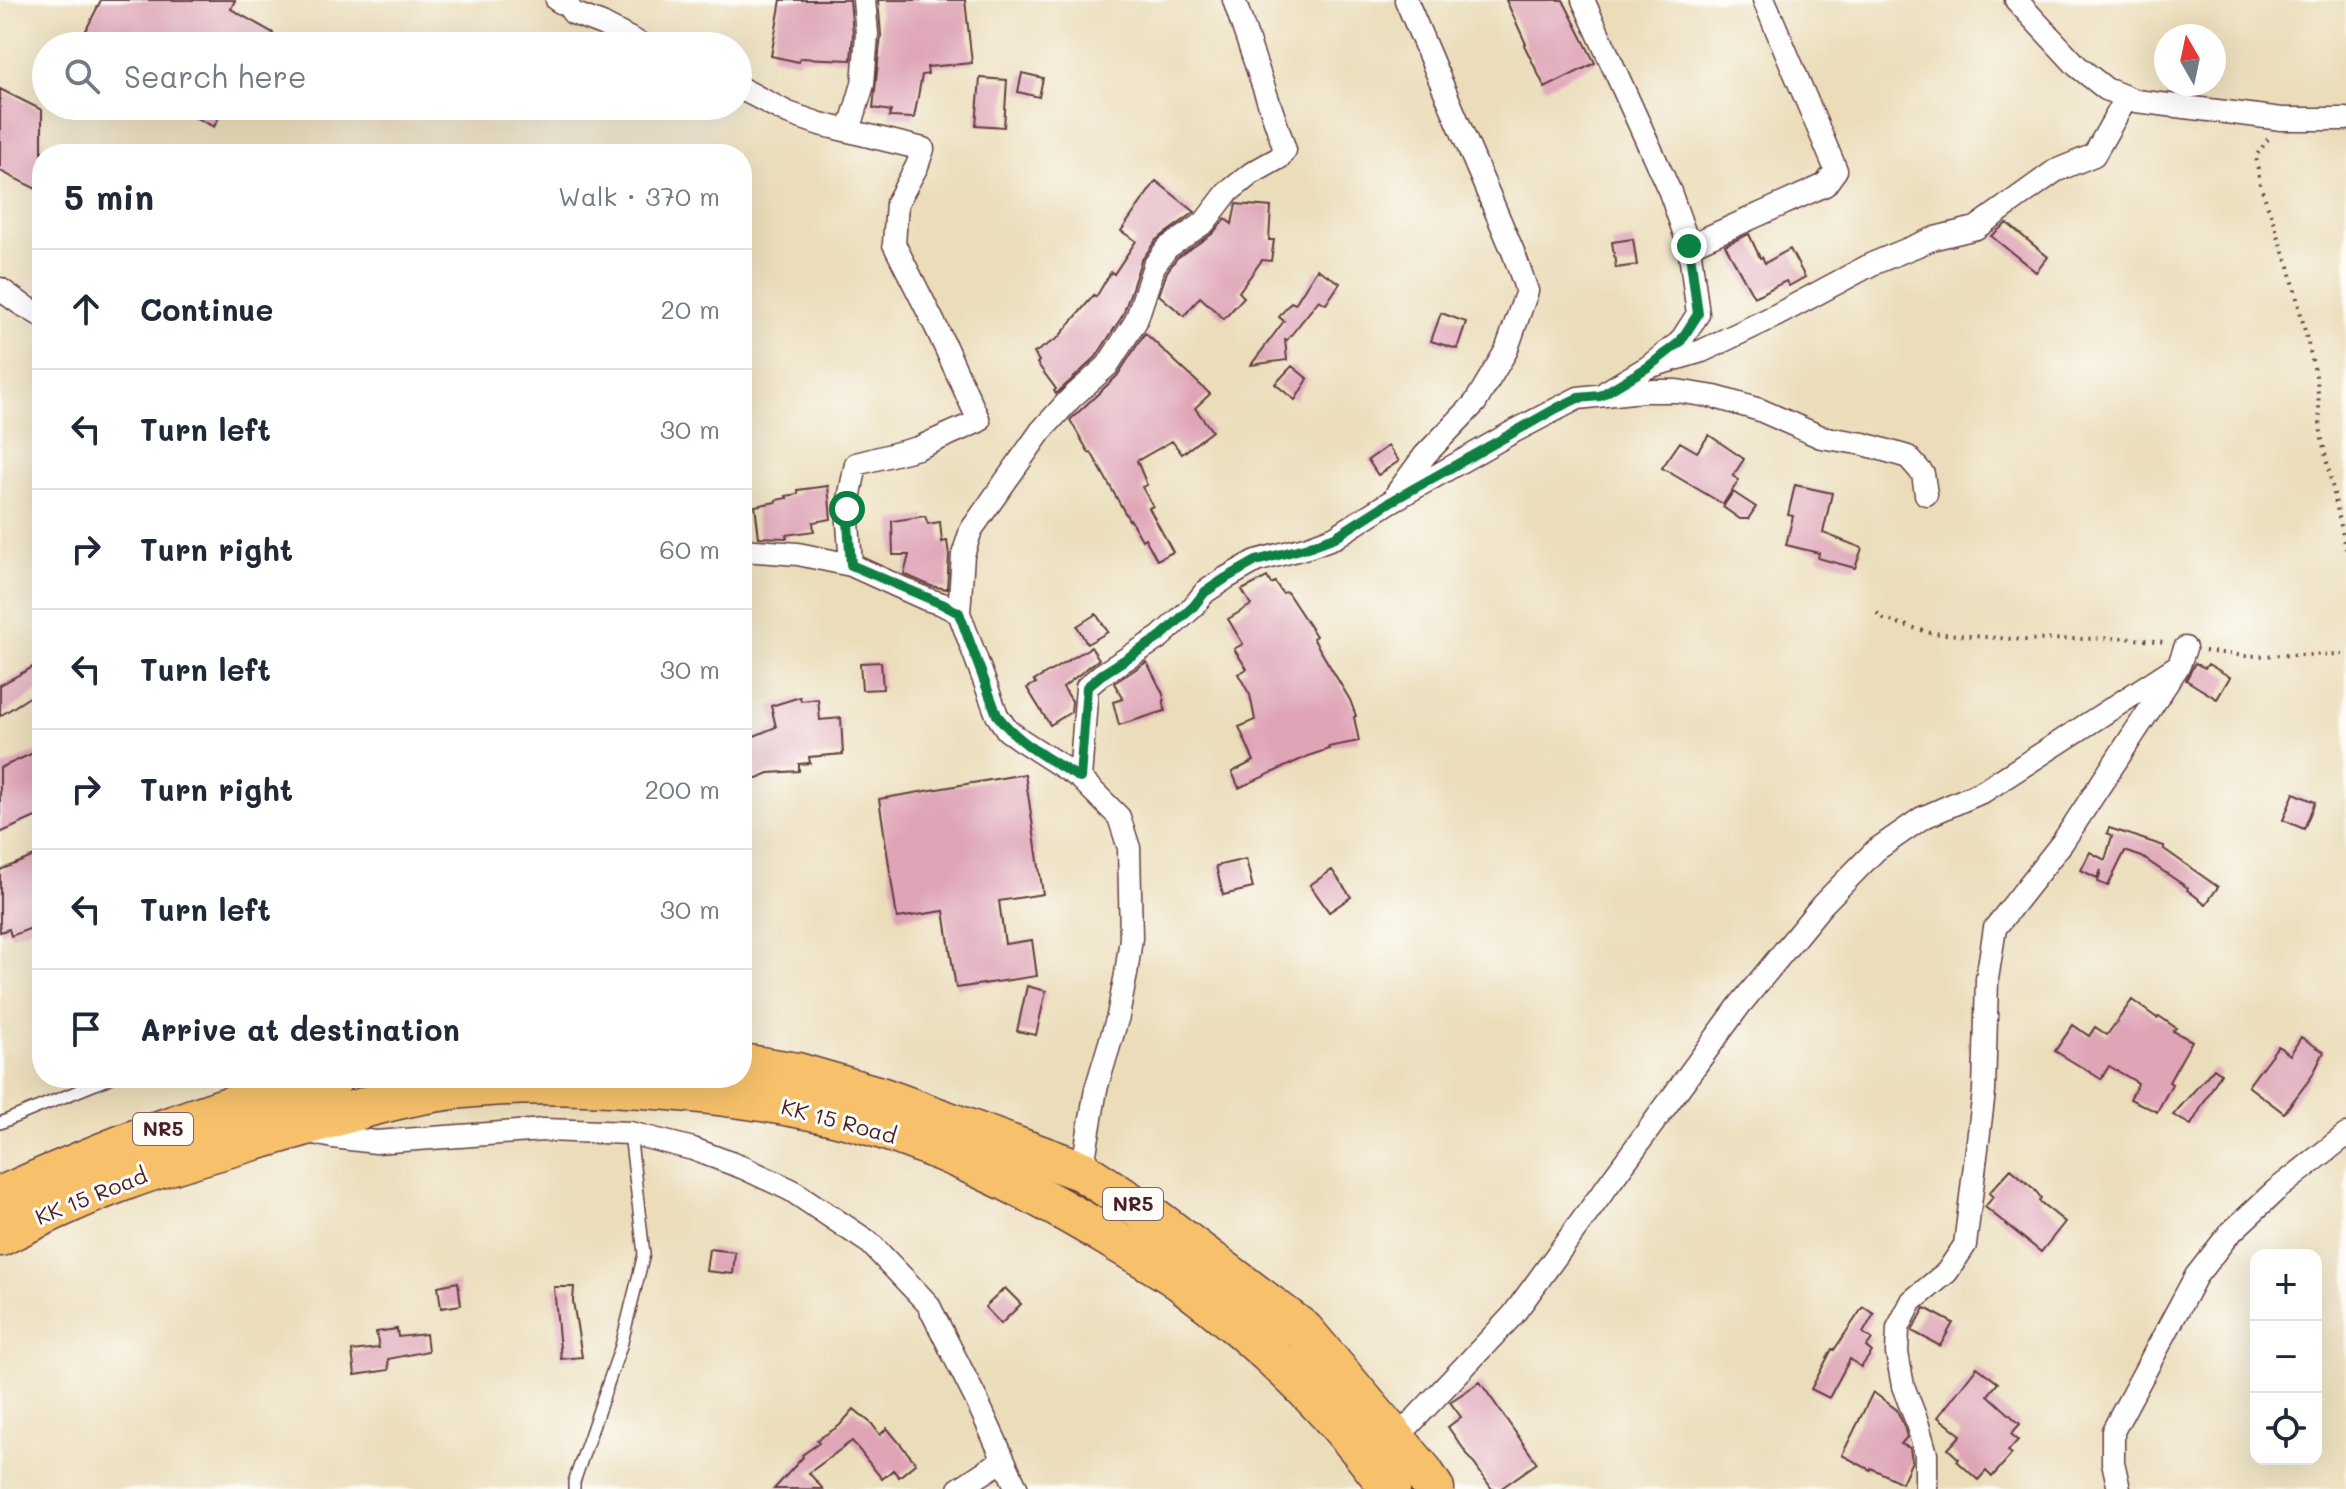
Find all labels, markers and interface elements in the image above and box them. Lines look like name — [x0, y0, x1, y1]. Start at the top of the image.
north arrow — [2154, 24, 2226, 96]
search box — [32, 32, 752, 120]
icon: search — [60, 54, 104, 98]
text: Search here — [124, 56, 307, 96]
text: 5 min — [64, 174, 154, 219]
text: Walk · 370 m — [558, 179, 720, 213]
route end — [1671, 228, 1707, 264]
icon: ahead — [64, 287, 108, 331]
text: Continue — [140, 289, 273, 329]
text: 20 m — [660, 292, 720, 326]
icon: left — [64, 407, 108, 451]
text: Turn left — [140, 409, 271, 449]
text: 30 m — [660, 412, 720, 446]
route start — [829, 491, 865, 527]
icon: right — [64, 527, 108, 571]
text: Turn right — [140, 529, 293, 569]
text: 60 m — [659, 532, 720, 566]
icon: left — [64, 647, 108, 691]
text: Turn left — [140, 649, 271, 689]
text: 30 m — [660, 652, 720, 686]
icon: right — [64, 767, 108, 811]
text: Turn right — [140, 769, 293, 809]
text: 200 m — [644, 772, 720, 806]
icon: left — [64, 887, 108, 931]
text: Turn left — [140, 889, 271, 929]
text: 30 m — [660, 892, 720, 926]
icon: arrive — [64, 1007, 108, 1051]
text: Arrive at destination — [140, 1009, 460, 1049]
street label: KK 15 Road — [778, 1091, 900, 1150]
road number: NR5 — [133, 1113, 193, 1145]
street label: KK 15 Road — [31, 1160, 151, 1231]
road number: NR5 — [1103, 1188, 1163, 1220]
map controls — [2250, 1249, 2322, 1465]
button: + — [2250, 1249, 2322, 1321]
button: − — [2250, 1321, 2322, 1393]
button: locate — [2250, 1393, 2322, 1465]

